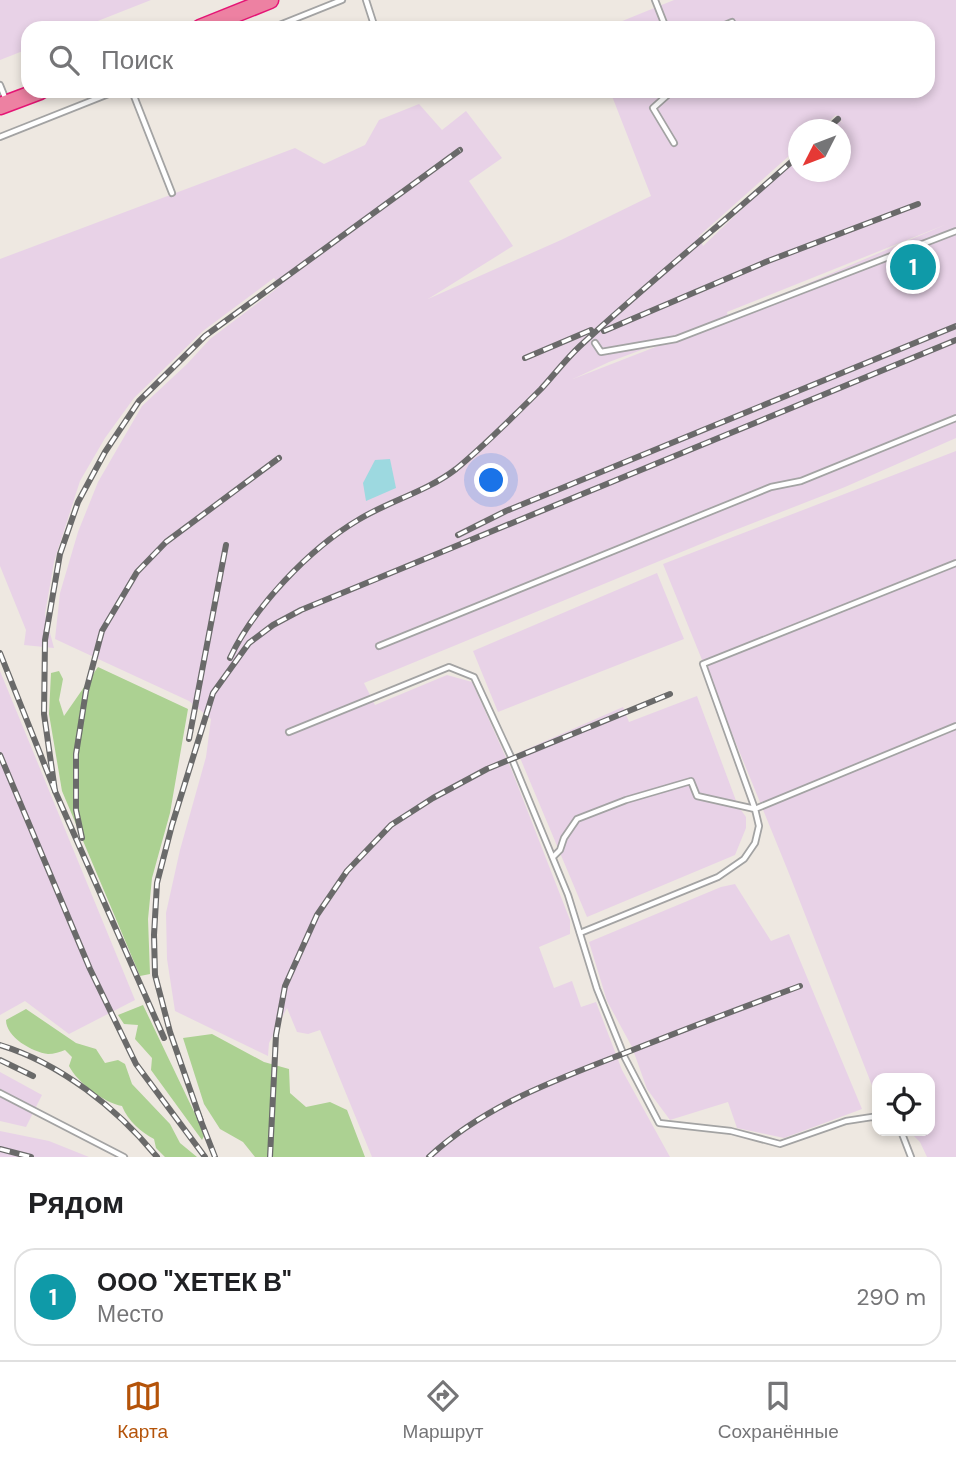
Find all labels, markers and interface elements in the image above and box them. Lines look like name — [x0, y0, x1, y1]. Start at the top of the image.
search box — [21, 21, 935, 98]
icon: search — [45, 41, 83, 79]
text: Поиск — [101, 43, 173, 77]
north arrow — [788, 119, 851, 182]
pin: 1 — [890, 241, 936, 293]
your location — [474, 463, 508, 497]
map controls — [872, 1073, 935, 1136]
button: locate — [872, 1073, 935, 1136]
text: Рядом — [28, 1183, 124, 1222]
text: ООО "ХЕТЕК В" — [97, 1265, 292, 1299]
text: 1 — [49, 1282, 57, 1312]
text: 290 m — [856, 1282, 926, 1312]
text: Место — [97, 1299, 164, 1329]
tab: Карта — [117, 1377, 168, 1444]
tab: Маршрут — [402, 1377, 483, 1444]
tab: Сохранённые — [718, 1377, 839, 1444]

